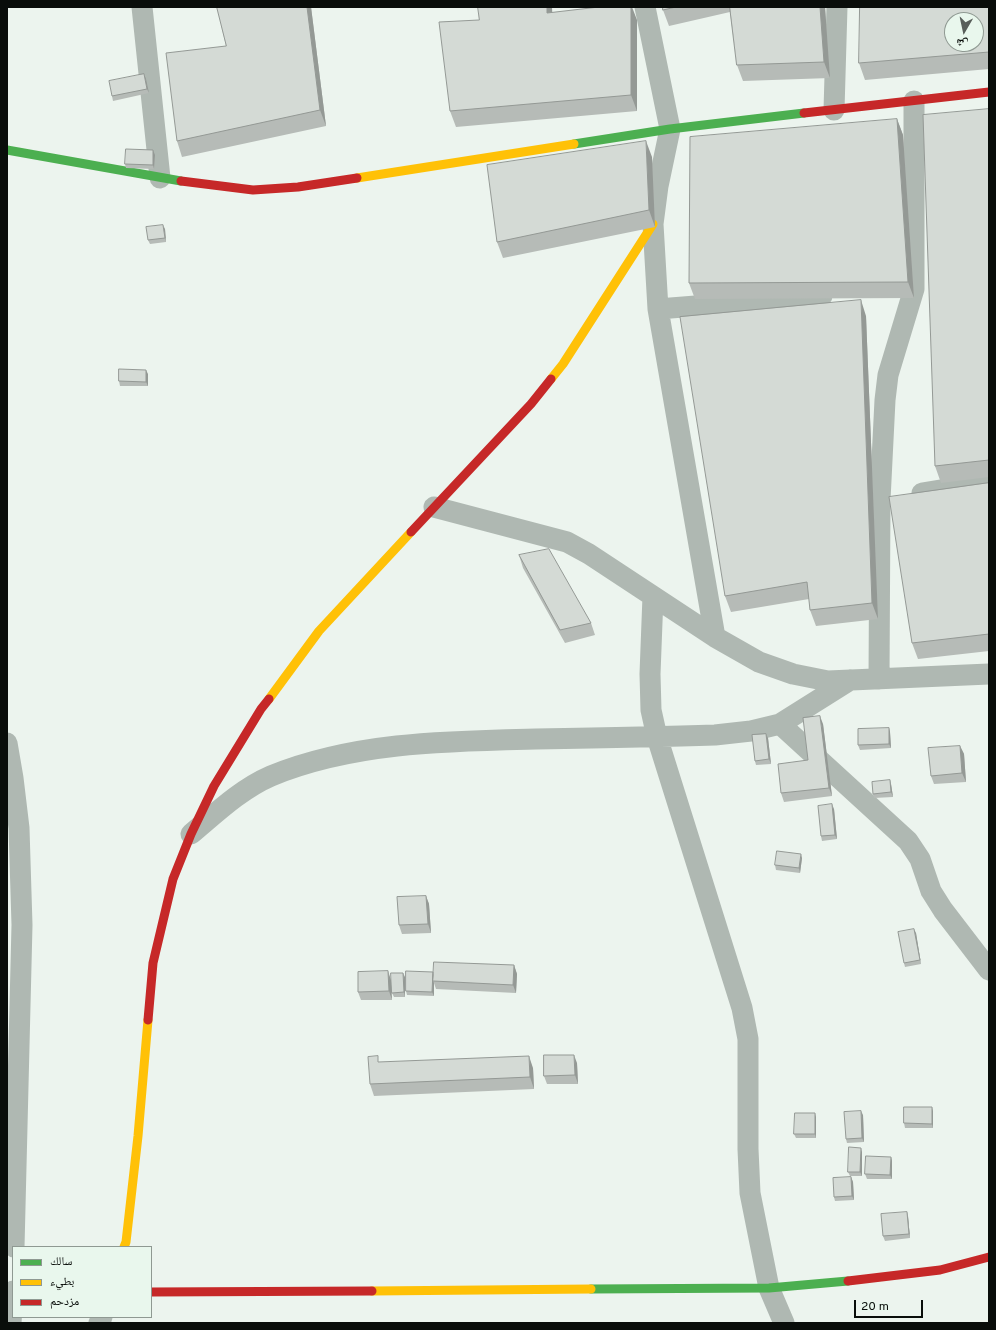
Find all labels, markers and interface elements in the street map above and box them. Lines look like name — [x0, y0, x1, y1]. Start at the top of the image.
north arrow — [944, 12, 984, 52]
text: ش — [955, 35, 969, 51]
legend — [12, 1246, 152, 1318]
text: سالك — [50, 1254, 72, 1270]
text: بطيء — [50, 1274, 74, 1290]
scale bar — [856, 1292, 925, 1318]
text: مزدحم — [50, 1294, 79, 1310]
text: 20 m — [861, 1299, 889, 1315]

